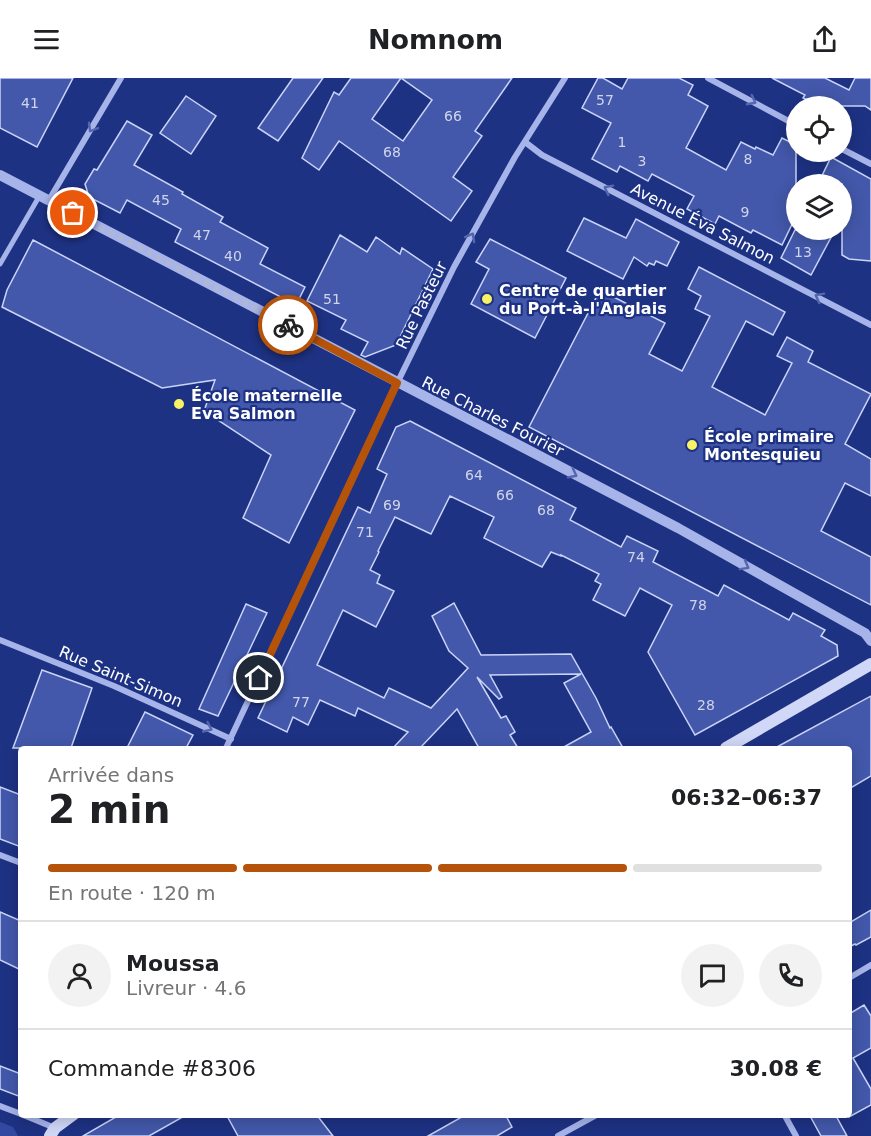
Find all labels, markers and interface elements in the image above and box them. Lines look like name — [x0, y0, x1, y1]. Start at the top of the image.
icon: menu — [30, 23, 63, 56]
icon: share — [808, 23, 841, 56]
text: Nomnom — [368, 24, 503, 55]
house number: 57 — [596, 92, 614, 108]
one-way arrow — [746, 94, 757, 105]
house number: 41 — [21, 95, 39, 111]
map controls — [786, 96, 852, 240]
button: locate — [786, 96, 852, 162]
house number: 66 — [444, 108, 462, 124]
one-way arrow — [87, 122, 99, 133]
house number: 1 — [618, 134, 626, 150]
house number: 68 — [383, 144, 401, 160]
house number: 8 — [744, 151, 752, 167]
house number: 3 — [638, 153, 646, 169]
button: layers — [786, 174, 852, 240]
street label: Avenue Éva Salmon — [628, 179, 778, 268]
one-way arrow — [604, 185, 615, 196]
pin — [47, 187, 98, 238]
house number: 45 — [152, 192, 170, 208]
icon: bag — [56, 196, 89, 229]
house number: 9 — [741, 204, 749, 220]
house number: 47 — [193, 227, 211, 243]
one-way arrow — [464, 233, 475, 243]
house number: 13 — [794, 244, 812, 260]
house number: 40 — [224, 248, 242, 264]
street label: Rue Pasteur — [392, 258, 451, 352]
place label: Centre de quartier du Port-à-l'Anglais — [499, 281, 667, 318]
house number: 51 — [323, 291, 341, 307]
marker: Centre de quartier du Port-à-l'Anglais — [480, 292, 494, 306]
one-way arrow — [814, 293, 825, 305]
courier — [258, 295, 318, 355]
icon: bike — [272, 309, 305, 342]
street label: Rue Charles Fourier — [419, 372, 567, 461]
place label: École maternelle Eva Salmon — [191, 386, 342, 423]
marker: École maternelle Eva Salmon — [172, 397, 186, 411]
place label: École primaire Montesquieu — [704, 427, 834, 464]
marker: École primaire Montesquieu — [685, 438, 699, 452]
house number: 64 — [465, 467, 483, 483]
one-way arrow — [567, 467, 577, 478]
house number: 66 — [496, 487, 514, 503]
house number: 69 — [383, 497, 401, 513]
house number: 68 — [537, 502, 555, 518]
house number: 71 — [356, 524, 374, 540]
house number: 74 — [627, 549, 645, 565]
one-way arrow — [739, 559, 749, 570]
house number: 78 — [689, 597, 707, 613]
street label: Rue Saint-Simon — [56, 642, 185, 711]
pin — [233, 652, 284, 703]
icon: home — [242, 661, 275, 694]
house number: 77 — [292, 694, 310, 710]
house number: 28 — [697, 697, 715, 713]
one-way arrow — [202, 721, 213, 733]
text: Arrivée dans — [48, 763, 174, 787]
text: 06:32–06:37 — [671, 785, 822, 810]
text: 2 min — [48, 787, 170, 832]
text: En route · 120 m — [48, 881, 216, 905]
button: person — [48, 944, 111, 1007]
button: chat — [681, 944, 744, 1007]
button: phone — [759, 944, 822, 1007]
text: Moussa — [126, 951, 220, 976]
text: Livreur · 4.6 — [126, 976, 246, 1000]
text: Commande #8306 — [48, 1056, 256, 1081]
text: 30.08 € — [729, 1056, 822, 1081]

